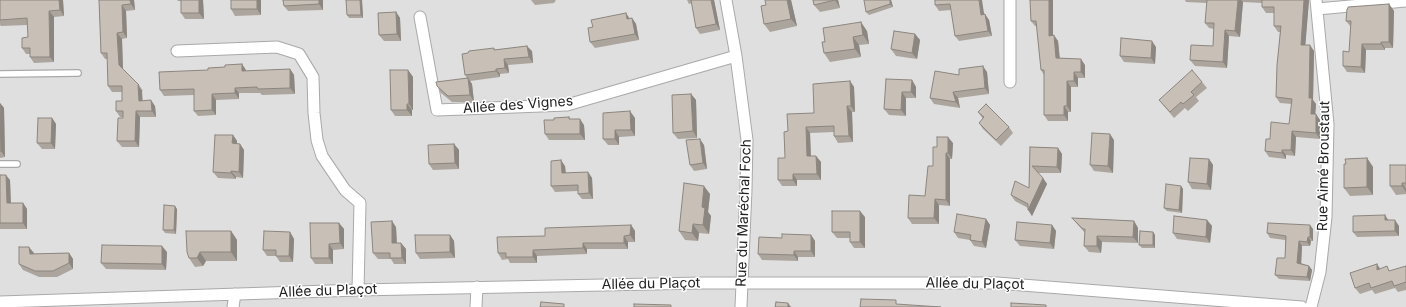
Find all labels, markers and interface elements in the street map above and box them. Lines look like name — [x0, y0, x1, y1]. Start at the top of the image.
street label: Allée des Vignes — [462, 93, 574, 117]
street label: Rue Aimé Broustaut — [1314, 101, 1334, 231]
street label: Rue du Maréchal Foch — [733, 139, 755, 287]
street label: Allée du Plaçot — [602, 275, 700, 293]
street label: Allée du Plaçot — [926, 275, 1024, 293]
street label: Allée du Plaçot — [278, 281, 378, 301]

